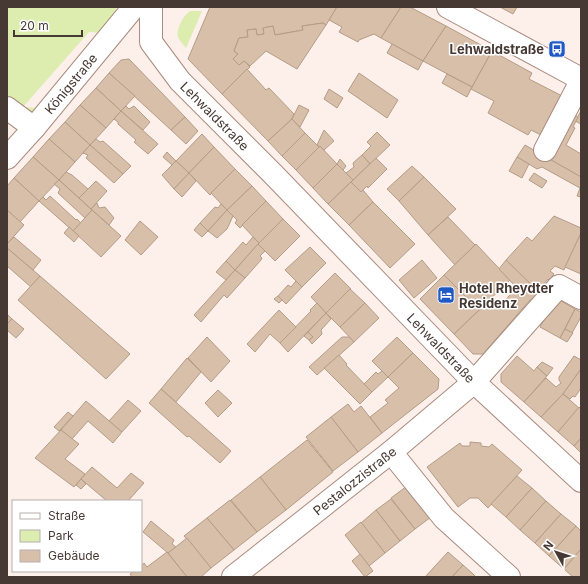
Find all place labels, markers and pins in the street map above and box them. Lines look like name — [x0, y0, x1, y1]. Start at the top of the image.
bus stop icon: Lehwaldstraße — [547, 39, 567, 59]
place label: Lehwaldstraße — [450, 41, 544, 57]
place label: Hotel Rheydter Residenz — [459, 280, 554, 311]
hotel icon: Hotel Rheydter Residenz — [436, 285, 456, 305]

